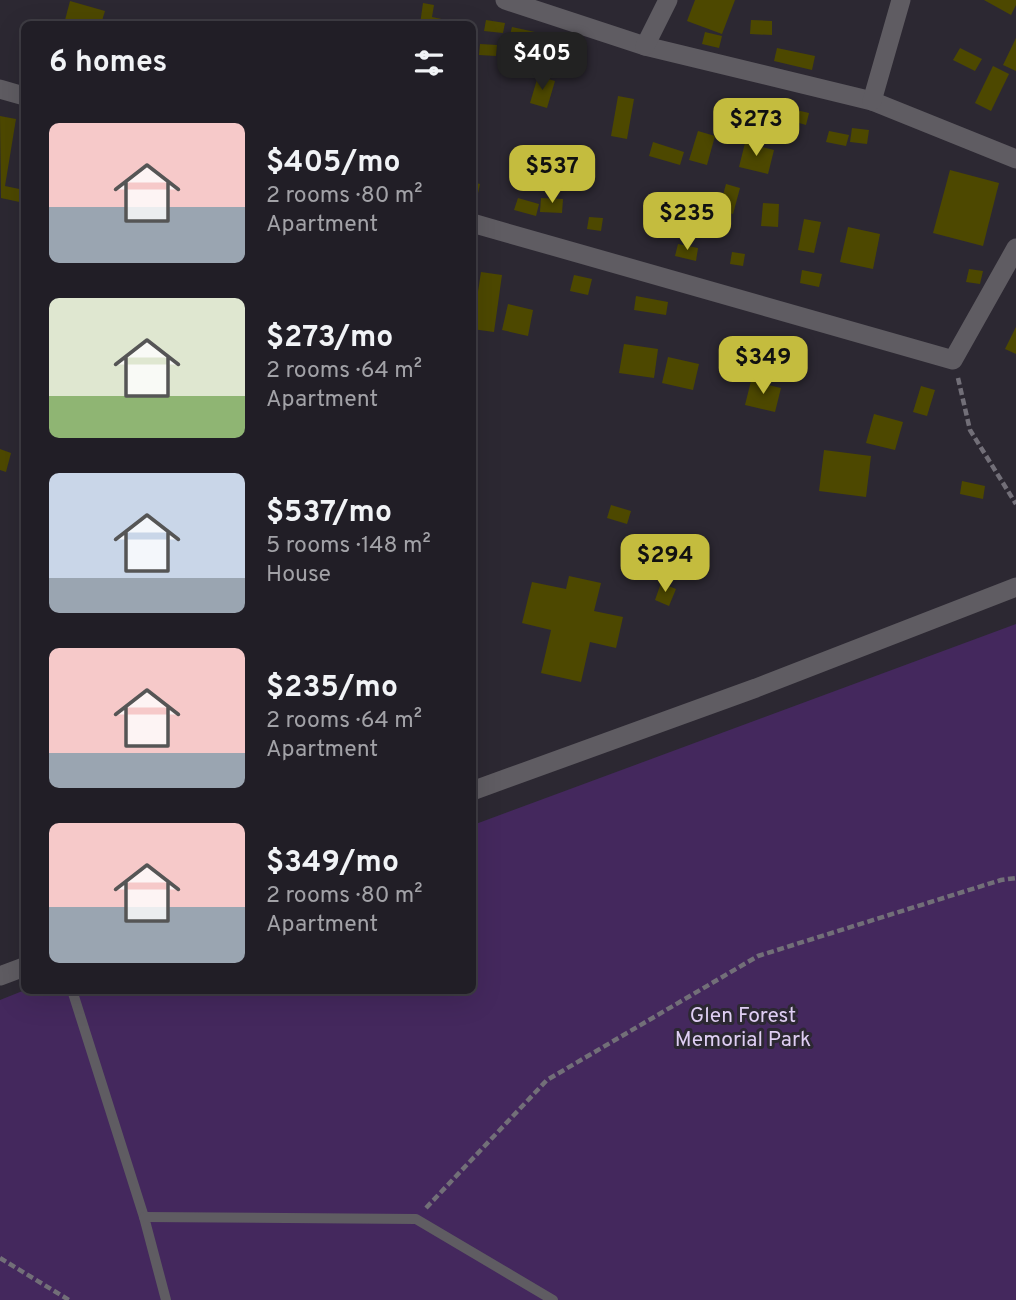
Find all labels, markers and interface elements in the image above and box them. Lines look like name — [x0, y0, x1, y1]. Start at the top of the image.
pin: $405 — [501, 32, 583, 92]
text: $405 — [513, 40, 571, 69]
icon: filters — [410, 44, 448, 82]
text: 6 homes — [49, 45, 167, 82]
pin: $273 — [715, 99, 797, 158]
text: $273 — [729, 106, 783, 135]
text: $405/mo — [266, 145, 401, 182]
pin: $537 — [511, 146, 593, 205]
icon: home — [105, 151, 189, 235]
text: $537 — [525, 153, 579, 182]
text: 2 rooms · 80 m² — [266, 182, 423, 211]
pin: $235 — [646, 192, 728, 252]
text: $235 — [659, 200, 715, 229]
text: Apartment — [266, 211, 378, 240]
text: $273/mo — [266, 320, 393, 357]
icon: home — [105, 326, 189, 410]
pin: $349 — [722, 336, 804, 396]
text: $349 — [735, 344, 791, 373]
text: 2 rooms · 64 m² — [266, 357, 422, 386]
text: Apartment — [266, 386, 378, 415]
text: $537/mo — [266, 495, 392, 532]
icon: home — [105, 501, 189, 585]
text: 5 rooms · 148 m² — [266, 532, 431, 561]
pin: $294 — [624, 534, 706, 594]
text: $294 — [637, 542, 693, 571]
text: House — [266, 561, 331, 590]
text: $235/mo — [266, 670, 398, 707]
icon: home — [105, 676, 189, 760]
text: 2 rooms · 64 m² — [266, 707, 422, 736]
text: Apartment — [266, 736, 378, 765]
text: $349/mo — [266, 845, 399, 882]
icon: home — [105, 851, 189, 935]
text: 2 rooms · 80 m² — [266, 882, 423, 911]
text: Apartment — [266, 911, 378, 940]
park label: Glen Forest Memorial Park — [675, 1003, 811, 1054]

